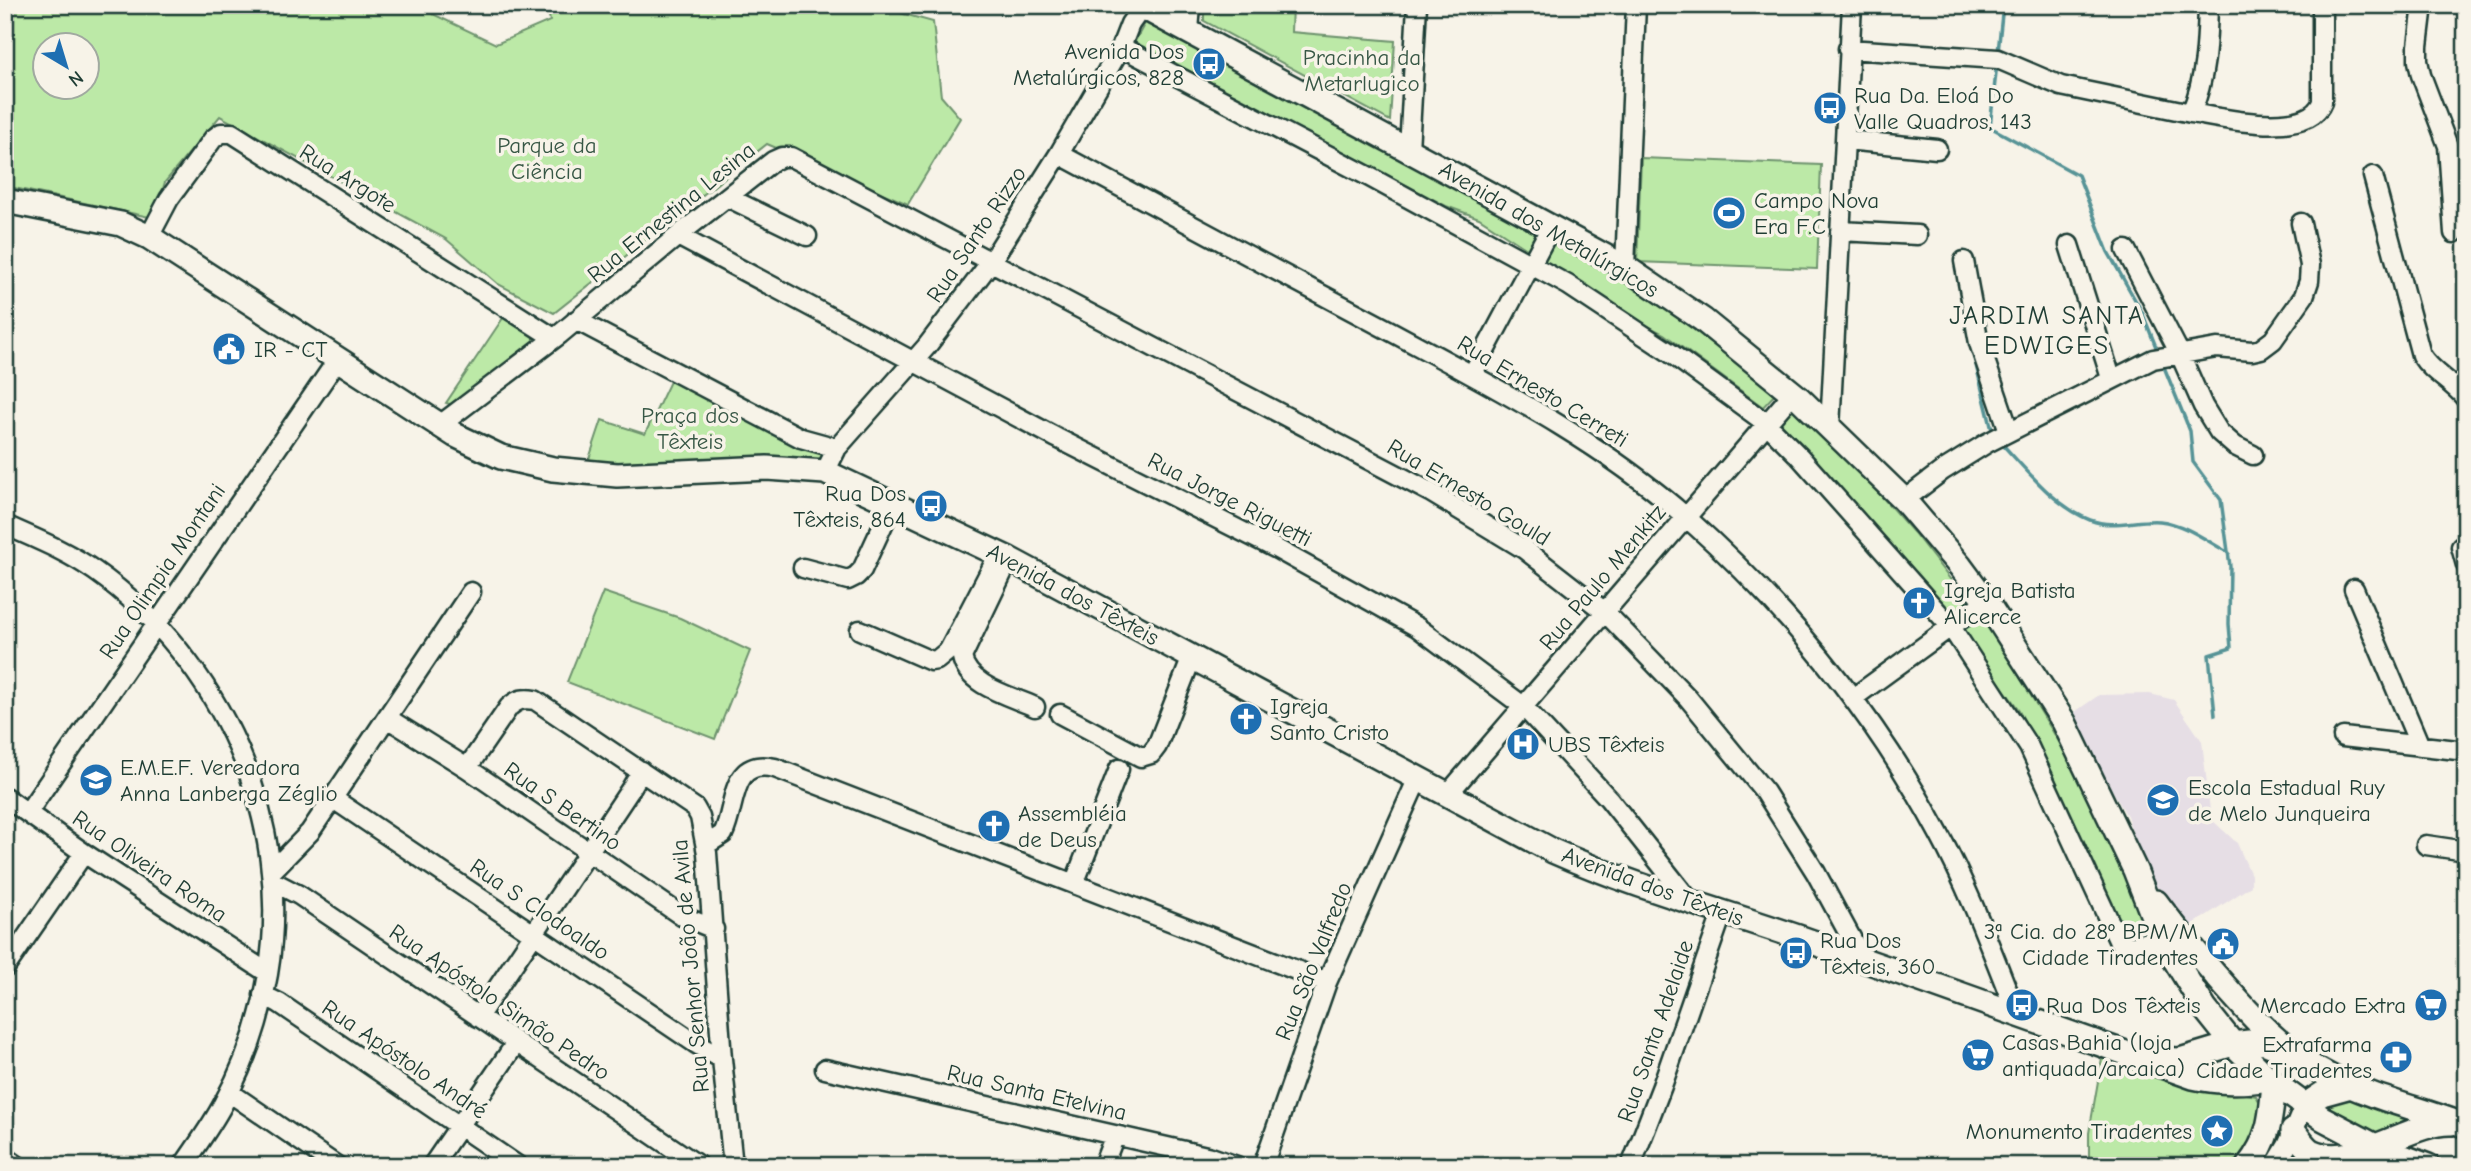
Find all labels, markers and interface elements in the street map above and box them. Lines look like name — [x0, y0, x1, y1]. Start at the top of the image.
north arrow — [32, 32, 102, 102]
place label: Avenida Dos Metalúrgicos, 828 — [1013, 38, 1184, 91]
park label: Pracinha da Metarlugico — [1303, 44, 1421, 97]
bus stop icon: Avenida Dos Metalúrgicos, 828 — [1190, 45, 1228, 83]
text: N — [64, 66, 88, 91]
place label: Rua Da. Eloá Do Valle Quadros, 143 — [1854, 82, 2032, 135]
bus stop icon: Rua Da. Eloá Do Valle Quadros, 143 — [1811, 89, 1849, 127]
park label: Parque da Ciência — [497, 132, 597, 185]
street label: Rua Ernestina Lesina — [582, 136, 761, 288]
street label: Rua Argote — [295, 138, 401, 219]
street label: Avenida dos Metalúrgicos — [1434, 155, 1663, 303]
street label: Rua Santo Rizzo — [921, 161, 1032, 308]
place label: Campo Nova Era F.C — [1754, 187, 1879, 240]
sports icon: Campo Nova Era F.C — [1710, 194, 1748, 232]
district label: JARDIM SANTA EDWIGES — [1949, 301, 2145, 361]
public building icon: IR - CT — [210, 330, 248, 368]
street label: Rua Ernesto Cerreti — [1452, 330, 1633, 453]
place label: IR - CT — [254, 336, 327, 363]
park label: Praça dos Têxteis — [641, 402, 739, 455]
street label: Rua Ernesto Gould — [1382, 433, 1555, 552]
street label: Rua Jorge Riguetti — [1143, 446, 1316, 552]
street label: Rua Olimpia Montani — [94, 478, 231, 664]
place label: Rua Dos Têxteis, 864 — [793, 480, 906, 533]
bus stop icon: Rua Dos Têxteis, 864 — [912, 487, 950, 525]
street label: Rua Paulo Menkitz — [1534, 499, 1671, 656]
street label: Avenida dos Têxteis — [982, 538, 1163, 651]
place label: Igreja Batista Alicerce — [1944, 577, 2076, 630]
church icon: Igreja Batista Alicerce — [1900, 584, 1938, 622]
place label: Igreja Santo Cristo — [1270, 693, 1389, 746]
church icon: Igreja Santo Cristo — [1227, 700, 1265, 738]
hospital icon: UBS Têxteis — [1504, 725, 1542, 763]
place label: UBS Têxteis — [1548, 731, 1664, 758]
place label: E.M.E.F. Vereadora Anna Lanberga Zéglio — [120, 754, 338, 807]
street label: Rua S Bertino — [499, 756, 627, 857]
school or university icon: E.M.E.F. Vereadora Anna Lanberga Zéglio — [77, 761, 115, 799]
place label: Escola Estadual Ruy de Melo Junqueira — [2188, 774, 2385, 827]
school or university icon: Escola Estadual Ruy de Melo Junqueira — [2144, 781, 2182, 819]
place label: Assembléia de Deus — [1018, 800, 1127, 853]
street label: Rua Oliveira Roma — [67, 805, 232, 928]
church icon: Assembléia de Deus — [975, 807, 1013, 845]
street label: Rua Senhor João de Avila — [666, 838, 715, 1094]
street label: Avenida dos Têxteis — [1558, 841, 1747, 932]
street label: Rua S Clodoaldo — [465, 853, 615, 966]
street label: Rua São Valfredo — [1269, 878, 1358, 1044]
street label: Rua Apóstolo Simão Pedro — [384, 918, 615, 1086]
place label: 3ª Cia. do 28º BPM/M Cidade Tiradentes — [1984, 918, 2198, 971]
public building icon: 3ª Cia. do 28º BPM/M Cidade Tiradentes — [2204, 925, 2242, 963]
place label: Rua Dos Têxteis, 360 — [1820, 927, 1936, 980]
bus stop icon: Rua Dos Têxteis, 360 — [1777, 934, 1815, 972]
street label: Rua Santa Adelaide — [1612, 937, 1699, 1126]
bus stop icon: Rua Dos Têxteis — [2003, 986, 2041, 1024]
supermarket icon: Mercado Extra — [2412, 986, 2450, 1024]
place label: Rua Dos Têxteis — [2046, 992, 2201, 1019]
place label: Mercado Extra — [2260, 992, 2406, 1019]
street label: Rua Apóstolo André — [317, 994, 492, 1125]
place label: Casas Bahia (loja antiquada/arcaica) — [2002, 1029, 2185, 1082]
place label: Extrafarma Cidade Tiradentes — [2196, 1031, 2372, 1084]
supermarket icon: Casas Bahia (loja antiquada/arcaica) — [1959, 1036, 1997, 1074]
pharmacy icon: Extrafarma Cidade Tiradentes — [2377, 1038, 2415, 1076]
street label: Rua Santa Etelvina — [944, 1059, 1129, 1126]
place icon: Monumento Tiradentes — [2198, 1112, 2236, 1150]
place label: Monumento Tiradentes — [1966, 1118, 2192, 1145]

